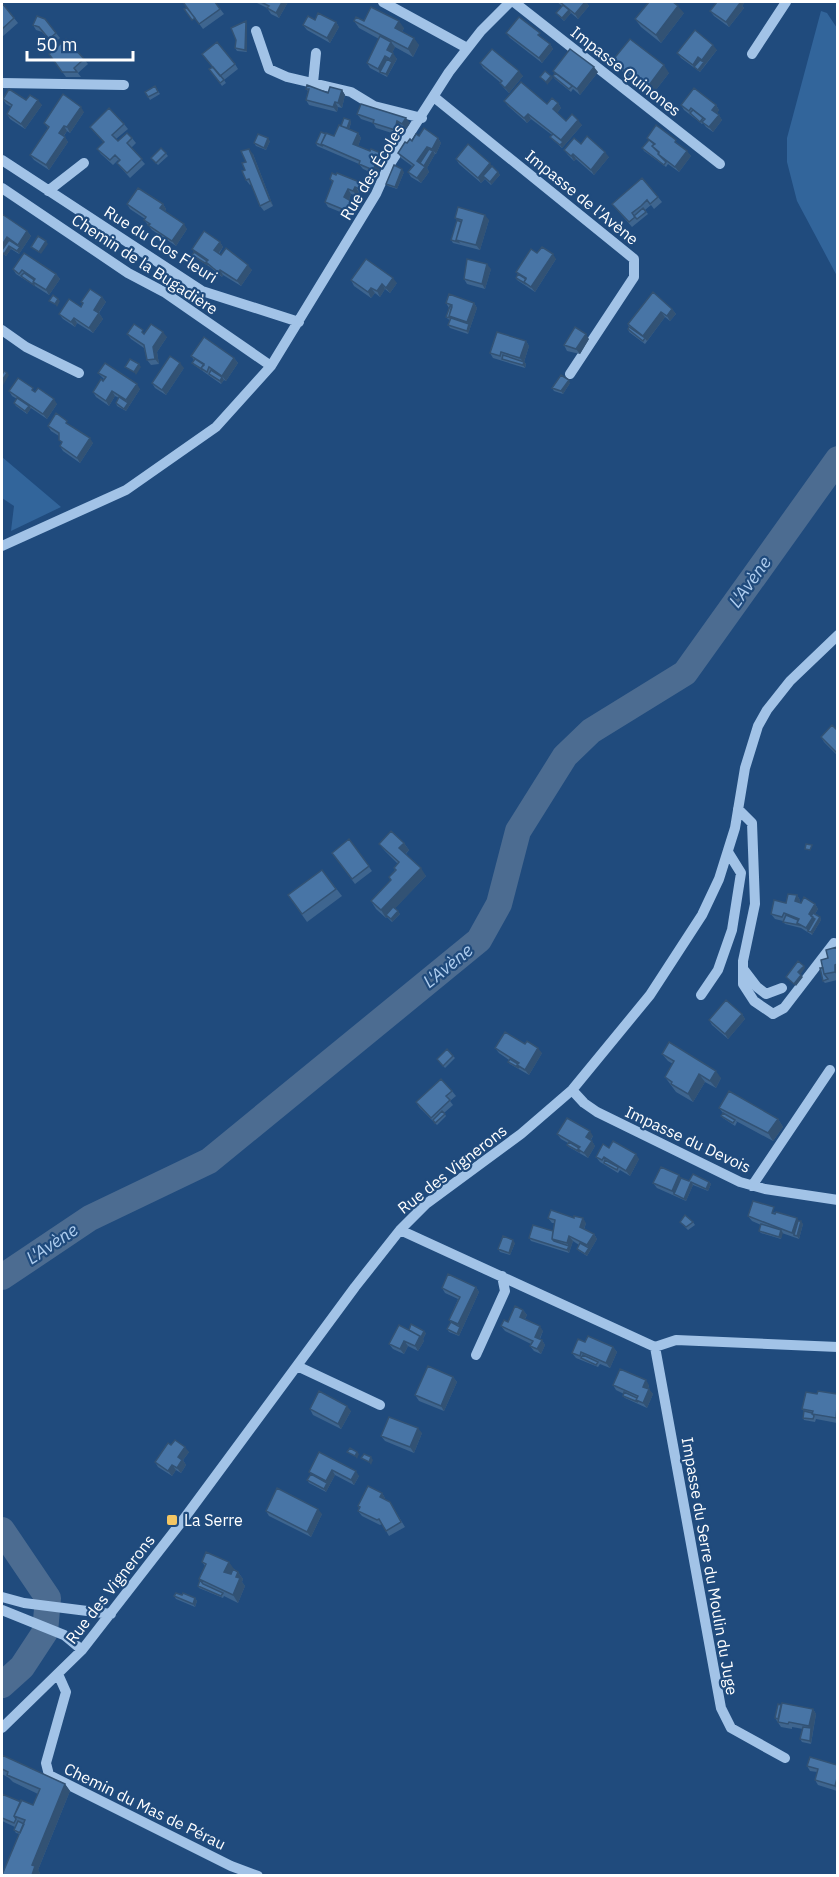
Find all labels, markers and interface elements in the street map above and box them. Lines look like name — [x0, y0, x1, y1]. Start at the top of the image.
street label: Impasse Quinones — [567, 22, 685, 120]
scale bar — [27, 24, 134, 62]
text: 50 m — [36, 33, 78, 56]
street label: Rue des Écoles — [335, 120, 409, 224]
street label: Impasse de l'Avène — [521, 145, 643, 249]
street label: Rue du Clos Fleuri — [101, 201, 221, 287]
street label: Chemin de la Bugadière — [68, 209, 222, 319]
water label: L'Avène — [723, 552, 776, 612]
water label: L'Avène — [418, 938, 477, 993]
street label: Impasse du Devois — [622, 1101, 754, 1177]
street label: Rue des Vignerons — [393, 1120, 511, 1218]
water label: L'Avène — [21, 1218, 82, 1269]
street label: Impasse du Serre du Moulin du Juge — [677, 1435, 743, 1697]
place label: La Serre — [184, 1510, 243, 1530]
marker: La Serre — [165, 1513, 179, 1527]
street label: Rue des Vignerons — [61, 1530, 159, 1648]
street label: Chemin du Mas de Pérau — [61, 1758, 229, 1854]

